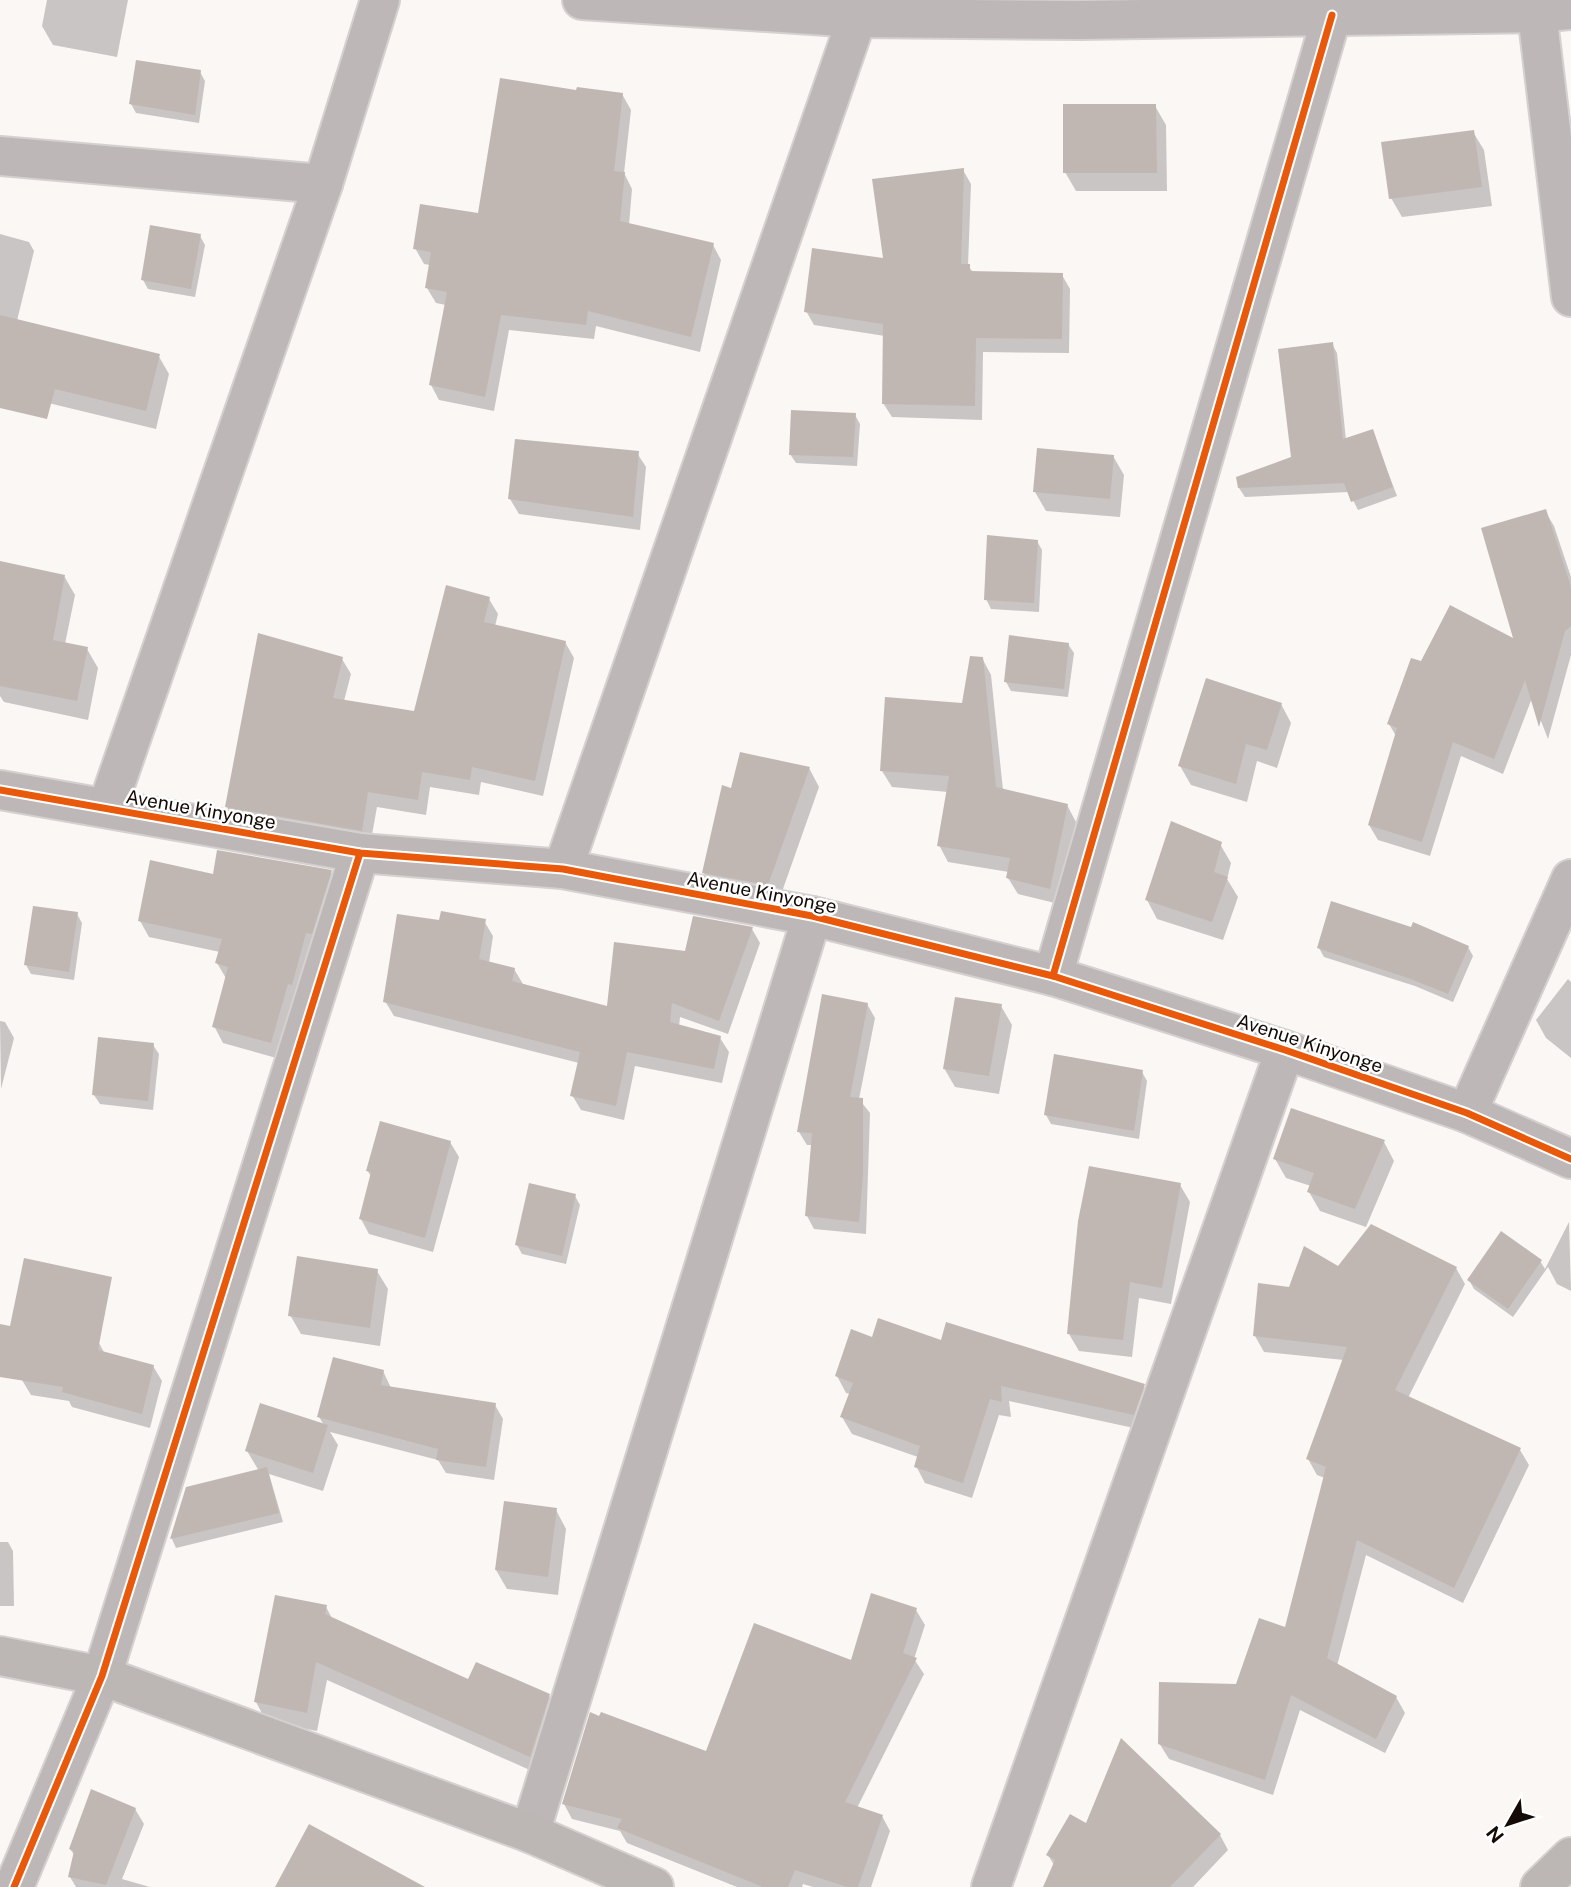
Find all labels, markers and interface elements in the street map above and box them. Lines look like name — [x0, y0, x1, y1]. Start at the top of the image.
street label: Avenue Kinyonge — [124, 785, 278, 833]
street label: Avenue Kinyonge — [685, 867, 839, 917]
street label: Avenue Kinyonge — [1234, 1009, 1386, 1077]
north arrow — [1473, 1789, 1543, 1859]
text: N — [1482, 1822, 1508, 1847]

